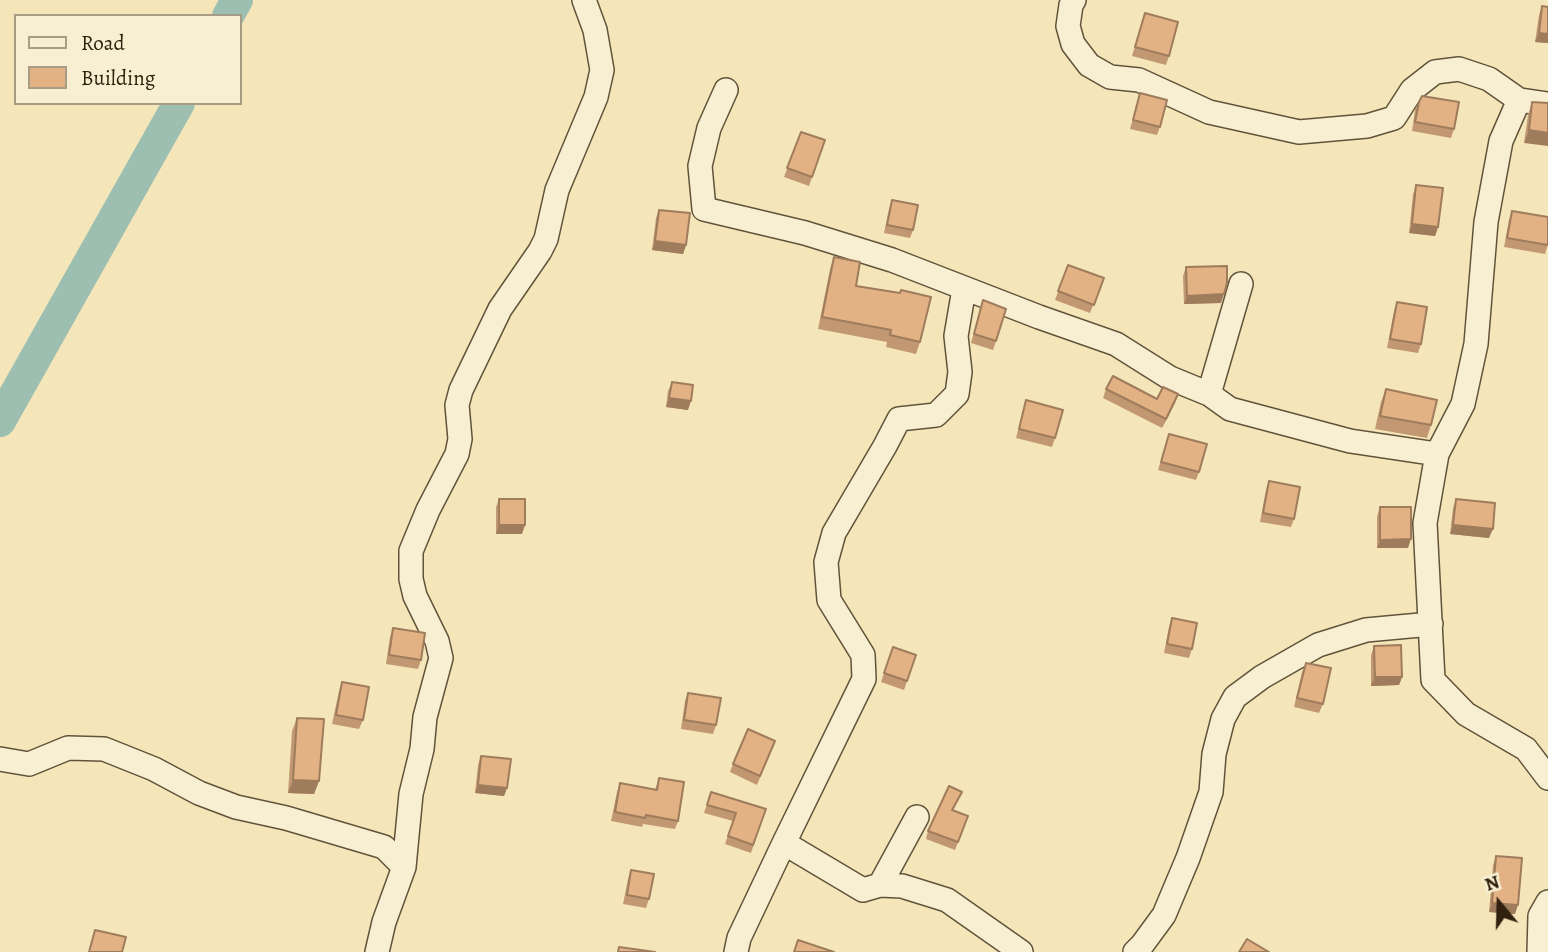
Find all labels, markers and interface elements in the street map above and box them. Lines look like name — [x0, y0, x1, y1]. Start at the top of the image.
legend — [14, 14, 242, 105]
text: Road — [81, 29, 125, 57]
text: Building — [81, 64, 155, 92]
north arrow — [1464, 868, 1534, 938]
text: N — [1481, 869, 1503, 898]

